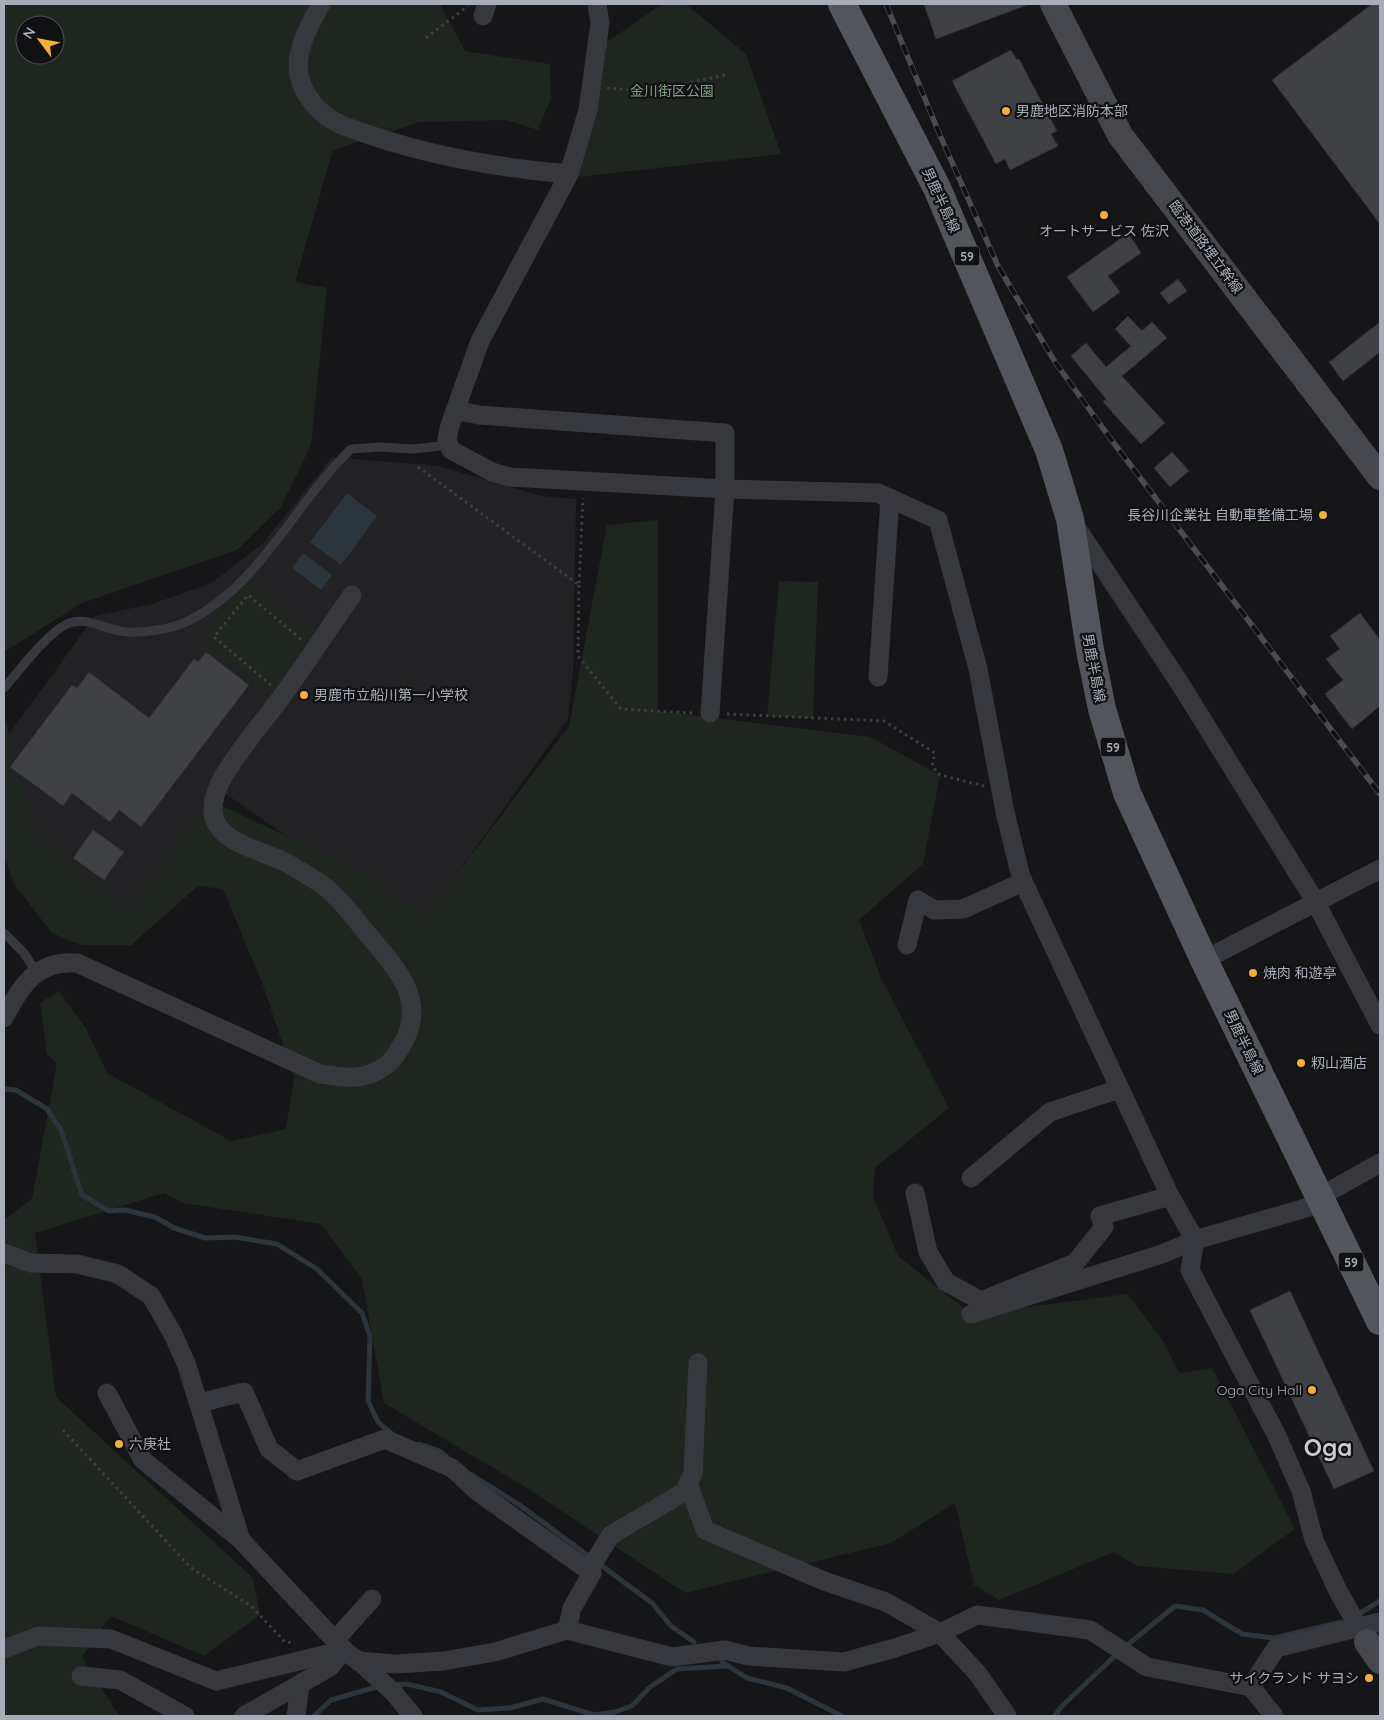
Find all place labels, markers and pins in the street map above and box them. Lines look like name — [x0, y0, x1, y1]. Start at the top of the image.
place label: 男鹿地区消防本部 — [1016, 102, 1128, 120]
marker: 男鹿地区消防本部 — [1000, 105, 1012, 117]
marker: オートサービス 佐沢 — [1098, 209, 1110, 221]
place label: オートサービス 佐沢 — [1039, 222, 1169, 240]
place label: 長谷川企業社 自動車整備工場 — [1127, 506, 1313, 524]
marker: 長谷川企業社 自動車整備工場 — [1317, 509, 1329, 521]
place label: 男鹿市立船川第一小学校 — [314, 686, 468, 704]
marker: 男鹿市立船川第一小学校 — [298, 689, 310, 701]
place label: 焼肉 和遊亭 — [1263, 964, 1337, 982]
marker: 焼肉 和遊亭 — [1247, 967, 1259, 979]
place label: 籾山酒店 — [1311, 1054, 1367, 1072]
marker: 籾山酒店 — [1295, 1057, 1307, 1069]
place label: Oga City Hall — [1217, 1381, 1302, 1399]
marker: Oga City Hall — [1306, 1384, 1318, 1396]
place label: 六庚社 — [129, 1435, 171, 1453]
marker: 六庚社 — [113, 1438, 125, 1450]
place label: サイクランド サヨシ — [1229, 1669, 1359, 1687]
marker: サイクランド サヨシ — [1363, 1672, 1375, 1684]

